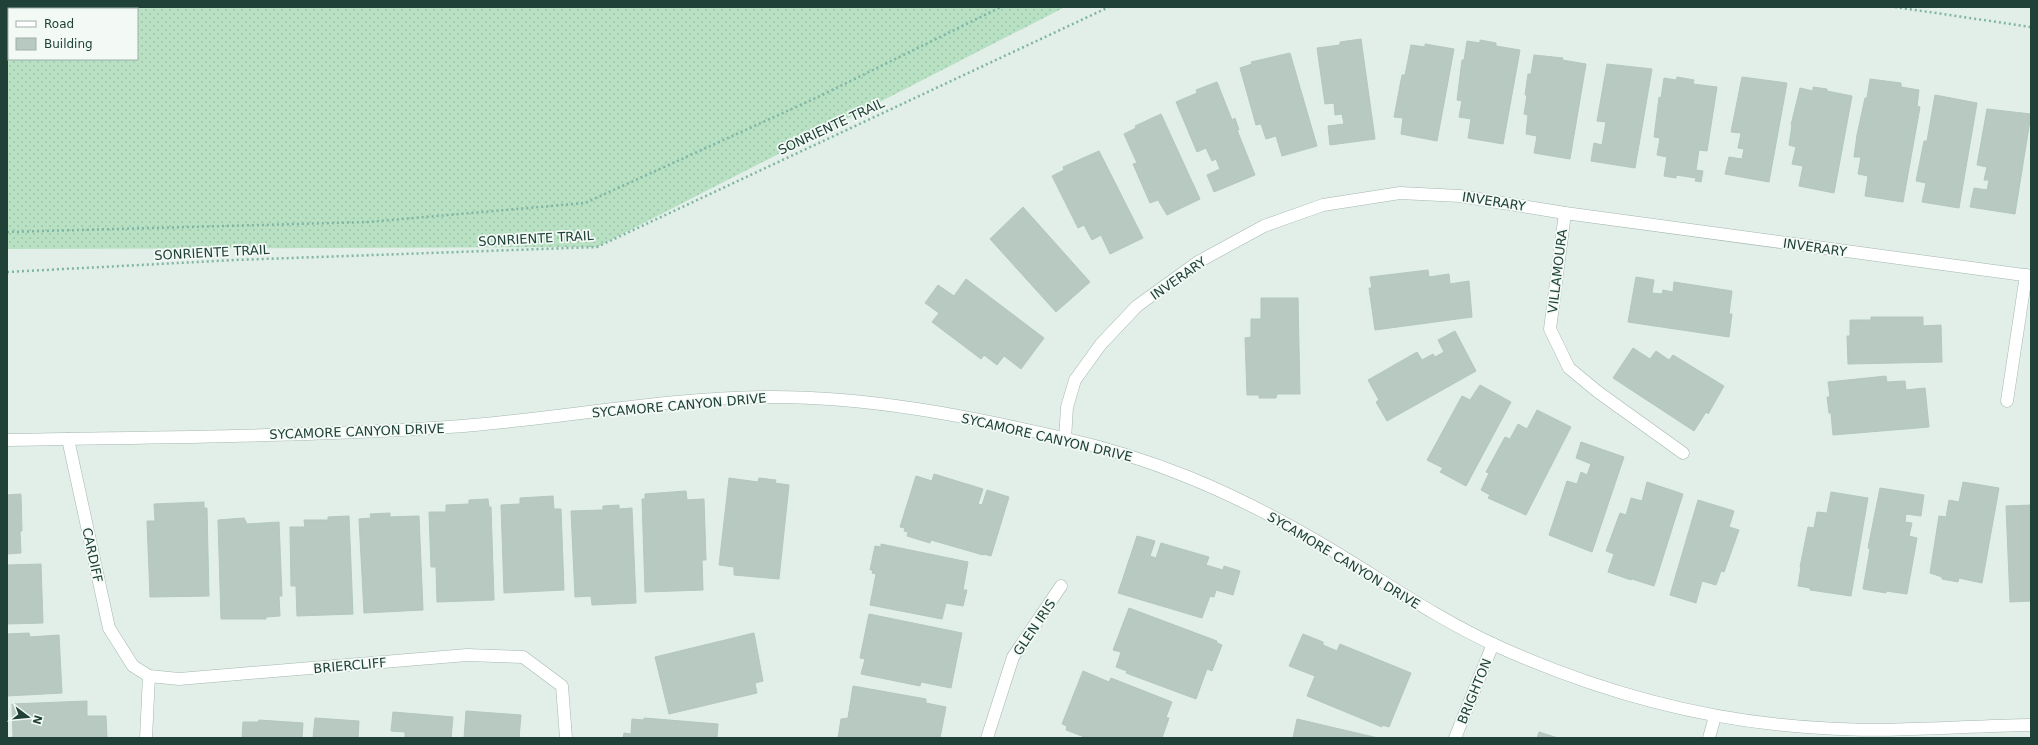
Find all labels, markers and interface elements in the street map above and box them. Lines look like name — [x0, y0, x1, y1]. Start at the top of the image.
legend — [8, 8, 138, 60]
text: Road — [44, 17, 74, 31]
text: Building — [44, 37, 93, 51]
street label: SONRIENTE TRAIL — [776, 95, 888, 158]
street label: INVERARY — [1461, 189, 1527, 214]
street label: SONRIENTE TRAIL — [478, 228, 595, 249]
street label: VILLAMOURA — [1545, 228, 1570, 314]
street label: INVERARY — [1782, 236, 1848, 259]
street label: SONRIENTE TRAIL — [154, 242, 271, 263]
street label: INVERARY — [1148, 254, 1209, 303]
street label: SYCAMORE CANYON DRIVE — [591, 390, 767, 421]
street label: SYCAMORE CANYON DRIVE — [960, 410, 1134, 465]
street label: SYCAMORE CANYON DRIVE — [269, 421, 445, 442]
street label: SYCAMORE CANYON DRIVE — [1265, 509, 1423, 612]
street label: CARDIFF — [79, 526, 106, 584]
street label: GLEN IRIS — [1010, 596, 1059, 658]
street label: BRIERCLIFF — [313, 655, 387, 676]
street label: BRIGHTON — [1454, 656, 1494, 726]
north arrow — [8, 697, 48, 737]
text: N — [30, 713, 45, 726]

